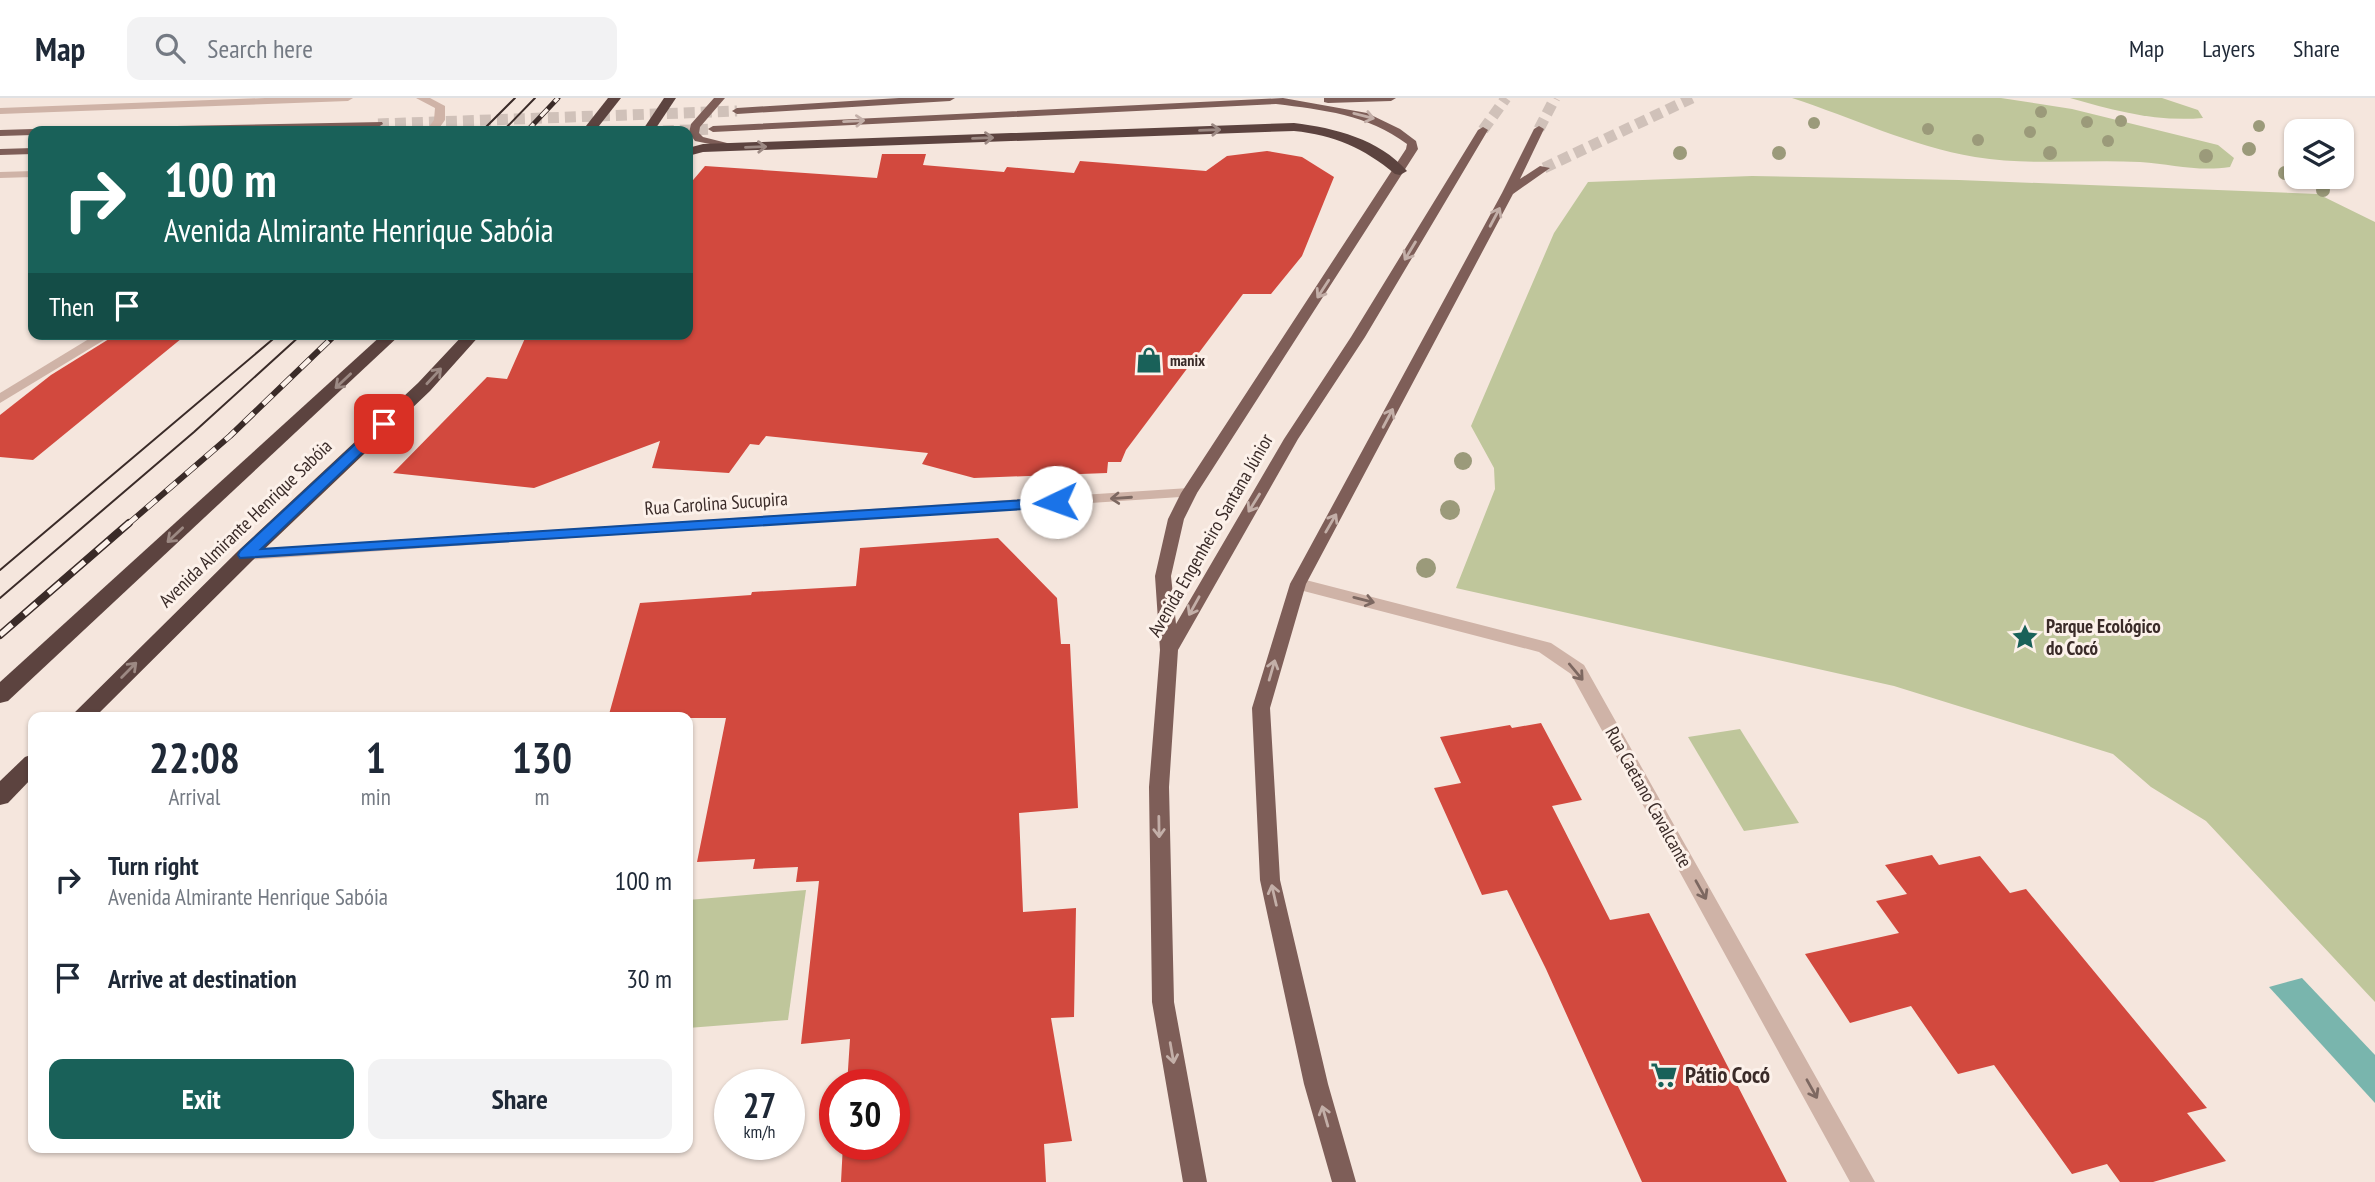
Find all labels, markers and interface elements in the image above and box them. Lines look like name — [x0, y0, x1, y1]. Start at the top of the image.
search box — [127, 17, 617, 80]
text: Map — [35, 27, 85, 70]
icon: search — [151, 29, 189, 67]
text: Search here — [207, 32, 313, 65]
text: Map — [2129, 33, 2164, 64]
text: Layers — [2202, 33, 2255, 64]
text: Share — [2293, 33, 2340, 64]
one-way arrow — [1353, 110, 1375, 123]
one-way arrow — [843, 115, 866, 128]
map controls — [2284, 119, 2354, 189]
button: layers — [2284, 119, 2354, 189]
one-way arrow — [1199, 123, 1222, 136]
one-way arrow — [971, 131, 994, 144]
one-way arrow — [744, 140, 767, 153]
text: 100 m — [164, 147, 277, 211]
icon: right — [49, 154, 140, 245]
one-way arrow — [1488, 208, 1502, 228]
text: Avenida Almirante Henrique Sabóia — [164, 209, 554, 251]
one-way arrow — [1403, 240, 1417, 260]
one-way arrow — [1315, 279, 1329, 299]
icon: arrive — [108, 287, 146, 325]
text: Then — [49, 290, 94, 323]
shop icon: manix — [1134, 345, 1164, 375]
place label: manix — [1170, 350, 1205, 370]
one-way arrow — [426, 367, 442, 385]
one-way arrow — [335, 372, 352, 389]
pin — [354, 394, 414, 454]
icon: arrive — [365, 405, 403, 443]
one-way arrow — [1382, 408, 1396, 429]
street label: Avenida Engenheiro Santana Júnior — [1142, 429, 1278, 641]
street label: Avenida Almirante Henrique Sabóia — [153, 434, 337, 612]
position arrow — [1019, 465, 1093, 539]
street label: Rua Carolina Sucupira — [644, 486, 788, 520]
one-way arrow — [1110, 492, 1133, 505]
one-way arrow — [1246, 493, 1260, 513]
one-way arrow — [1324, 514, 1338, 534]
one-way arrow — [167, 526, 184, 543]
one-way arrow — [1352, 594, 1375, 607]
one-way arrow — [1187, 595, 1200, 616]
place label: Parque Ecológico do Cocó — [2046, 614, 2161, 660]
place icon: Parque Ecológico do Cocó — [2010, 622, 2040, 652]
one-way arrow — [1267, 659, 1280, 681]
one-way arrow — [120, 661, 137, 678]
one-way arrow — [1568, 663, 1584, 681]
street label: Rua Caetano Cavalcante — [1600, 722, 1698, 872]
text: 22:08 — [149, 730, 240, 785]
text: 1 — [366, 730, 386, 785]
text: 130 — [512, 730, 572, 785]
text: Arrival — [168, 782, 220, 811]
text: min — [361, 782, 391, 811]
text: m — [534, 782, 549, 811]
one-way arrow — [1152, 815, 1166, 838]
text: Turn right — [108, 849, 199, 882]
icon: right — [49, 861, 87, 899]
text: 100 m — [614, 864, 672, 897]
one-way arrow — [1694, 880, 1708, 900]
text: Avenida Almirante Henrique Sabóia — [108, 882, 388, 911]
one-way arrow — [1266, 884, 1280, 907]
icon: arrive — [49, 959, 87, 997]
text: Arrive at destination — [108, 962, 297, 995]
text: 30 m — [626, 962, 672, 995]
one-way arrow — [1166, 1041, 1179, 1064]
button: Exit — [49, 1059, 354, 1139]
button: Share — [368, 1059, 672, 1139]
supermarket icon: Pátio Cocó — [1649, 1060, 1679, 1090]
place label: Pátio Cocó — [1685, 1060, 1770, 1089]
speed limit sign: 30 — [819, 1069, 910, 1160]
one-way arrow — [1806, 1078, 1819, 1099]
text: 27 — [743, 1082, 776, 1128]
one-way arrow — [1318, 1105, 1331, 1127]
text: km/h — [744, 1120, 775, 1143]

